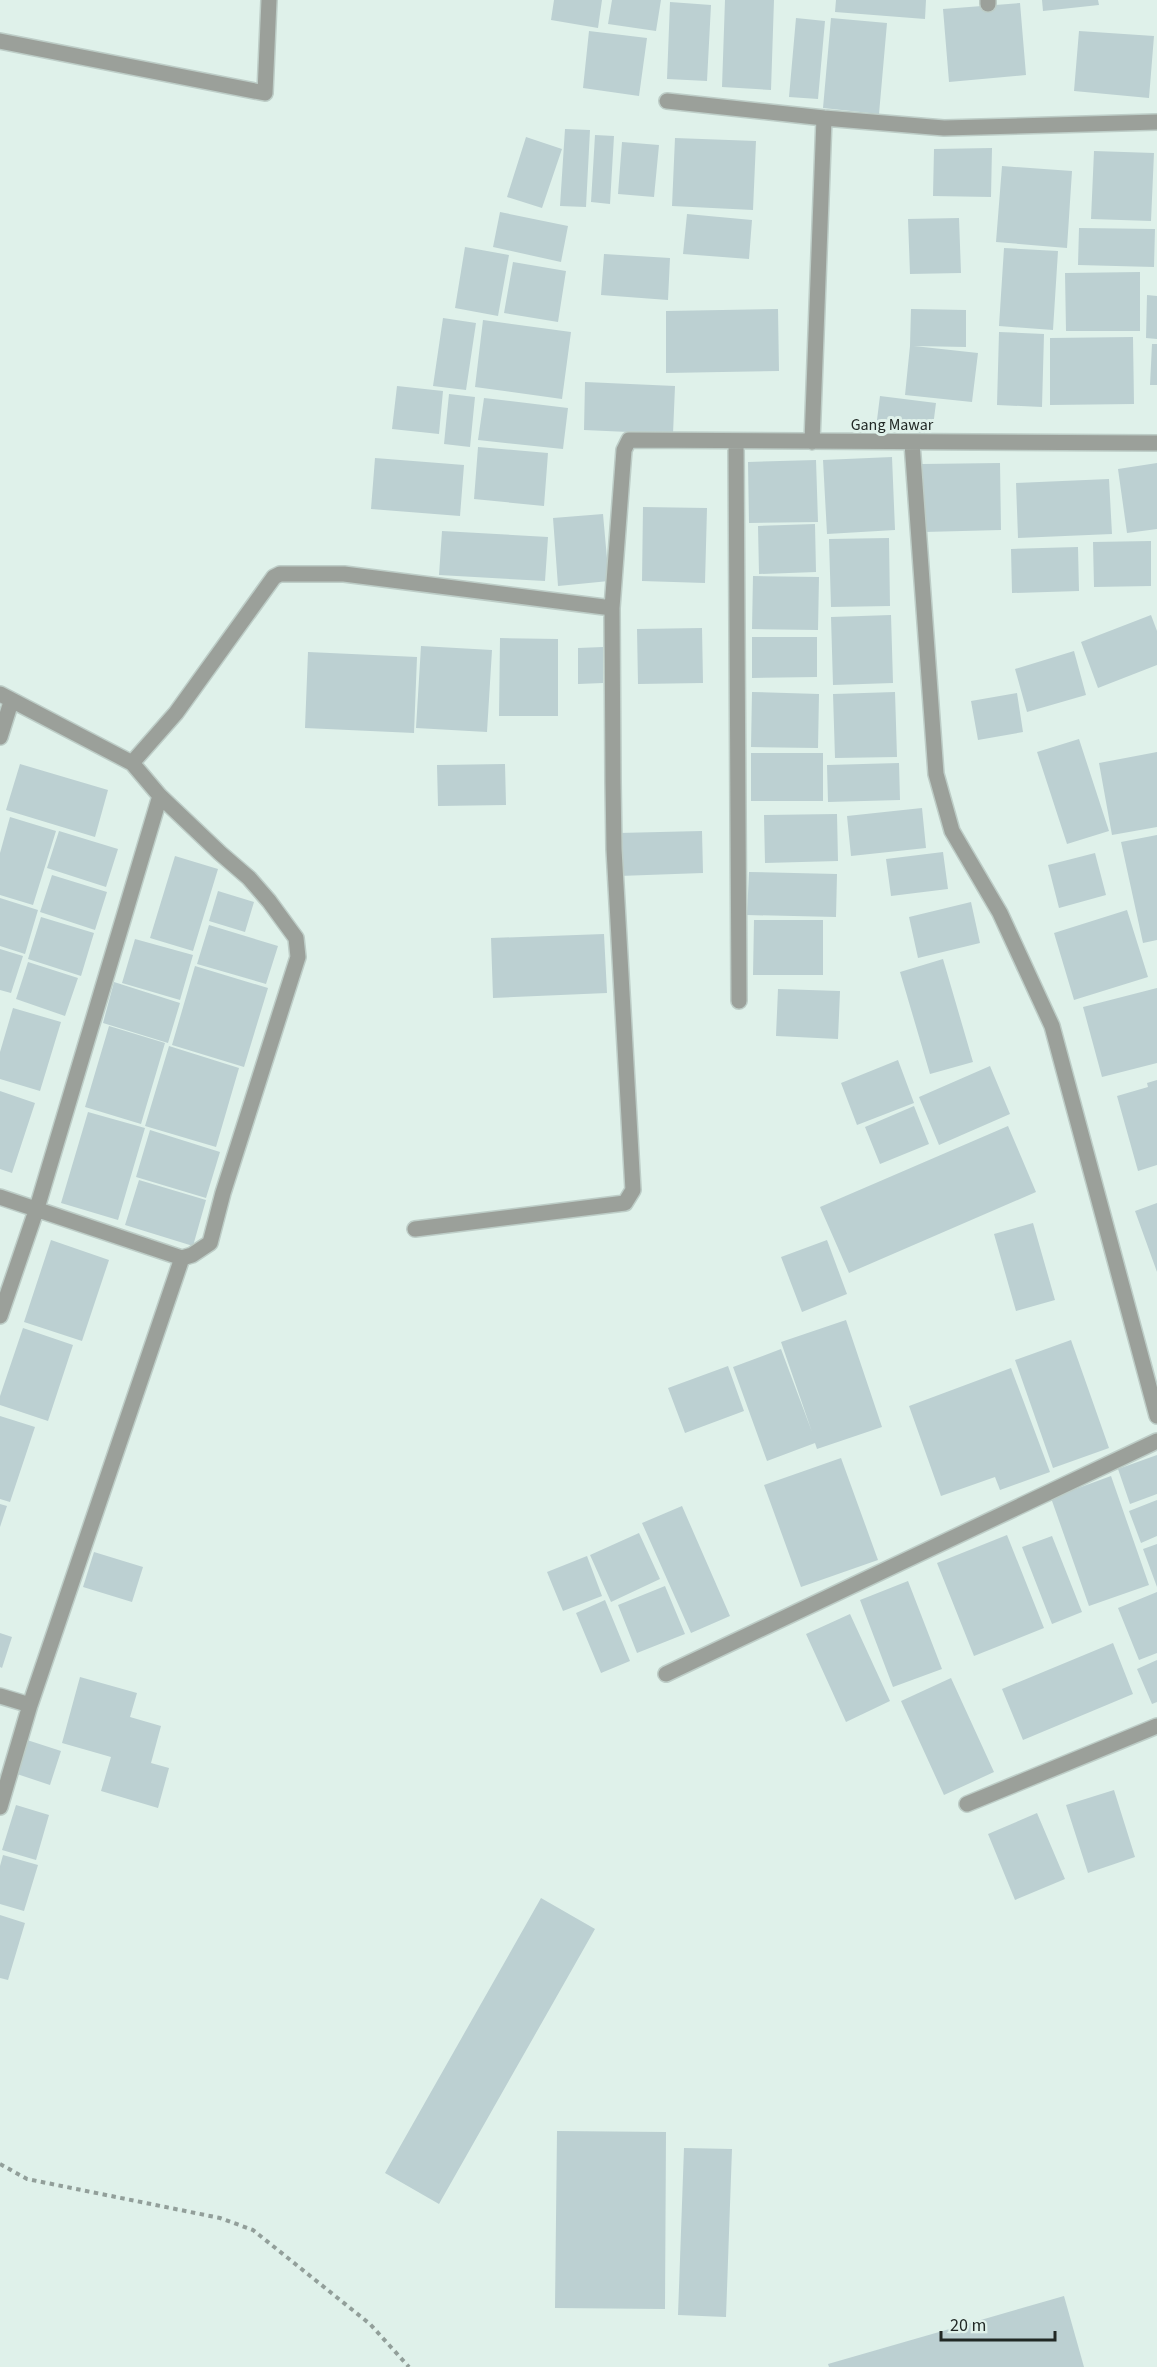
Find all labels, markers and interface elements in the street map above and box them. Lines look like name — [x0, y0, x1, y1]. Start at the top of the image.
street label: Gang Mawar — [851, 414, 934, 436]
scale bar — [941, 2304, 1055, 2342]
text: 20 m — [950, 2313, 986, 2338]

